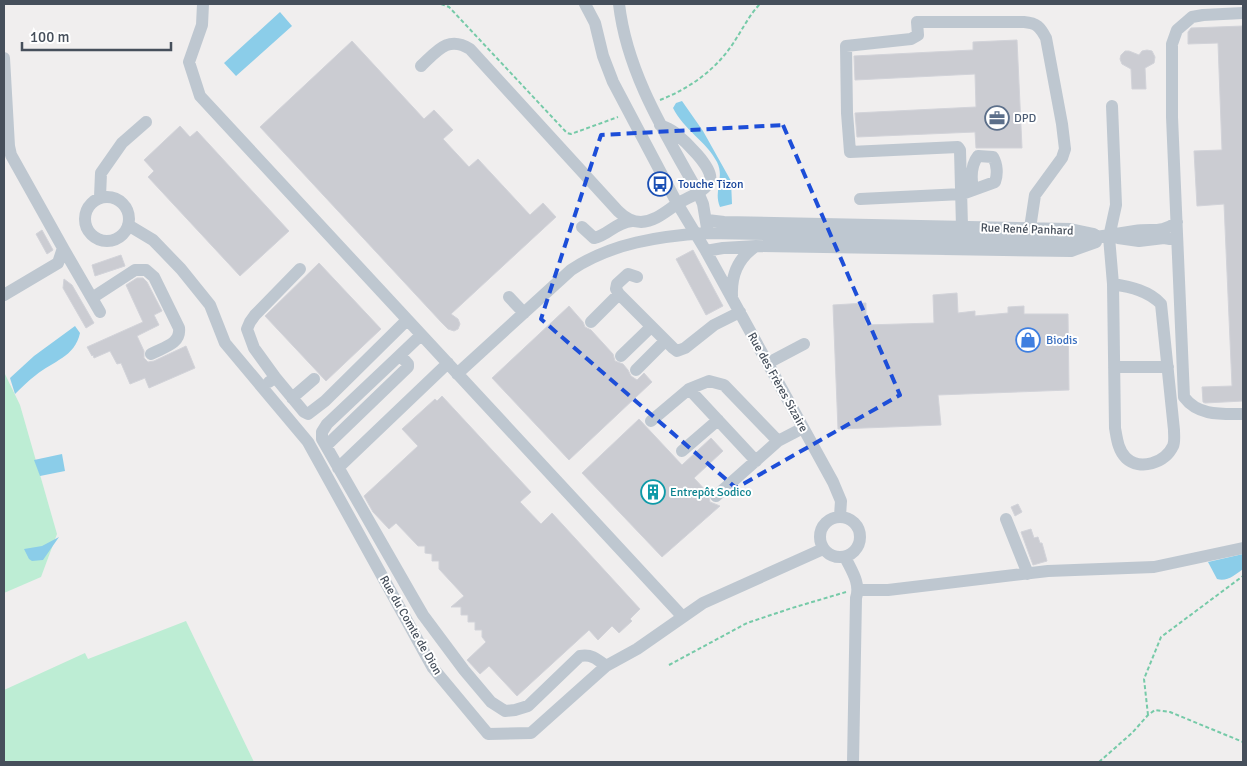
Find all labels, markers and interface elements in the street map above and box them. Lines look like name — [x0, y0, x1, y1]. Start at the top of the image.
scale bar — [22, 20, 171, 52]
text: 100 m — [30, 28, 70, 46]
office icon: DPD — [984, 105, 1010, 131]
place label: DPD — [1014, 111, 1037, 126]
bus stop icon: Touche Tizon — [647, 171, 673, 197]
place label: Touche Tizon — [678, 177, 744, 192]
street label: Rue René Panhard — [980, 220, 1074, 239]
shop icon: Biodis — [1015, 327, 1041, 353]
street label: Rue des Frères Sizaire — [744, 330, 811, 435]
place label: Biodis — [1046, 333, 1078, 348]
building icon: Entrepôt Sodico — [640, 479, 666, 505]
place label: Entrepôt Sodico — [670, 485, 751, 500]
street label: Rue du Comte de Dion — [376, 573, 445, 678]

